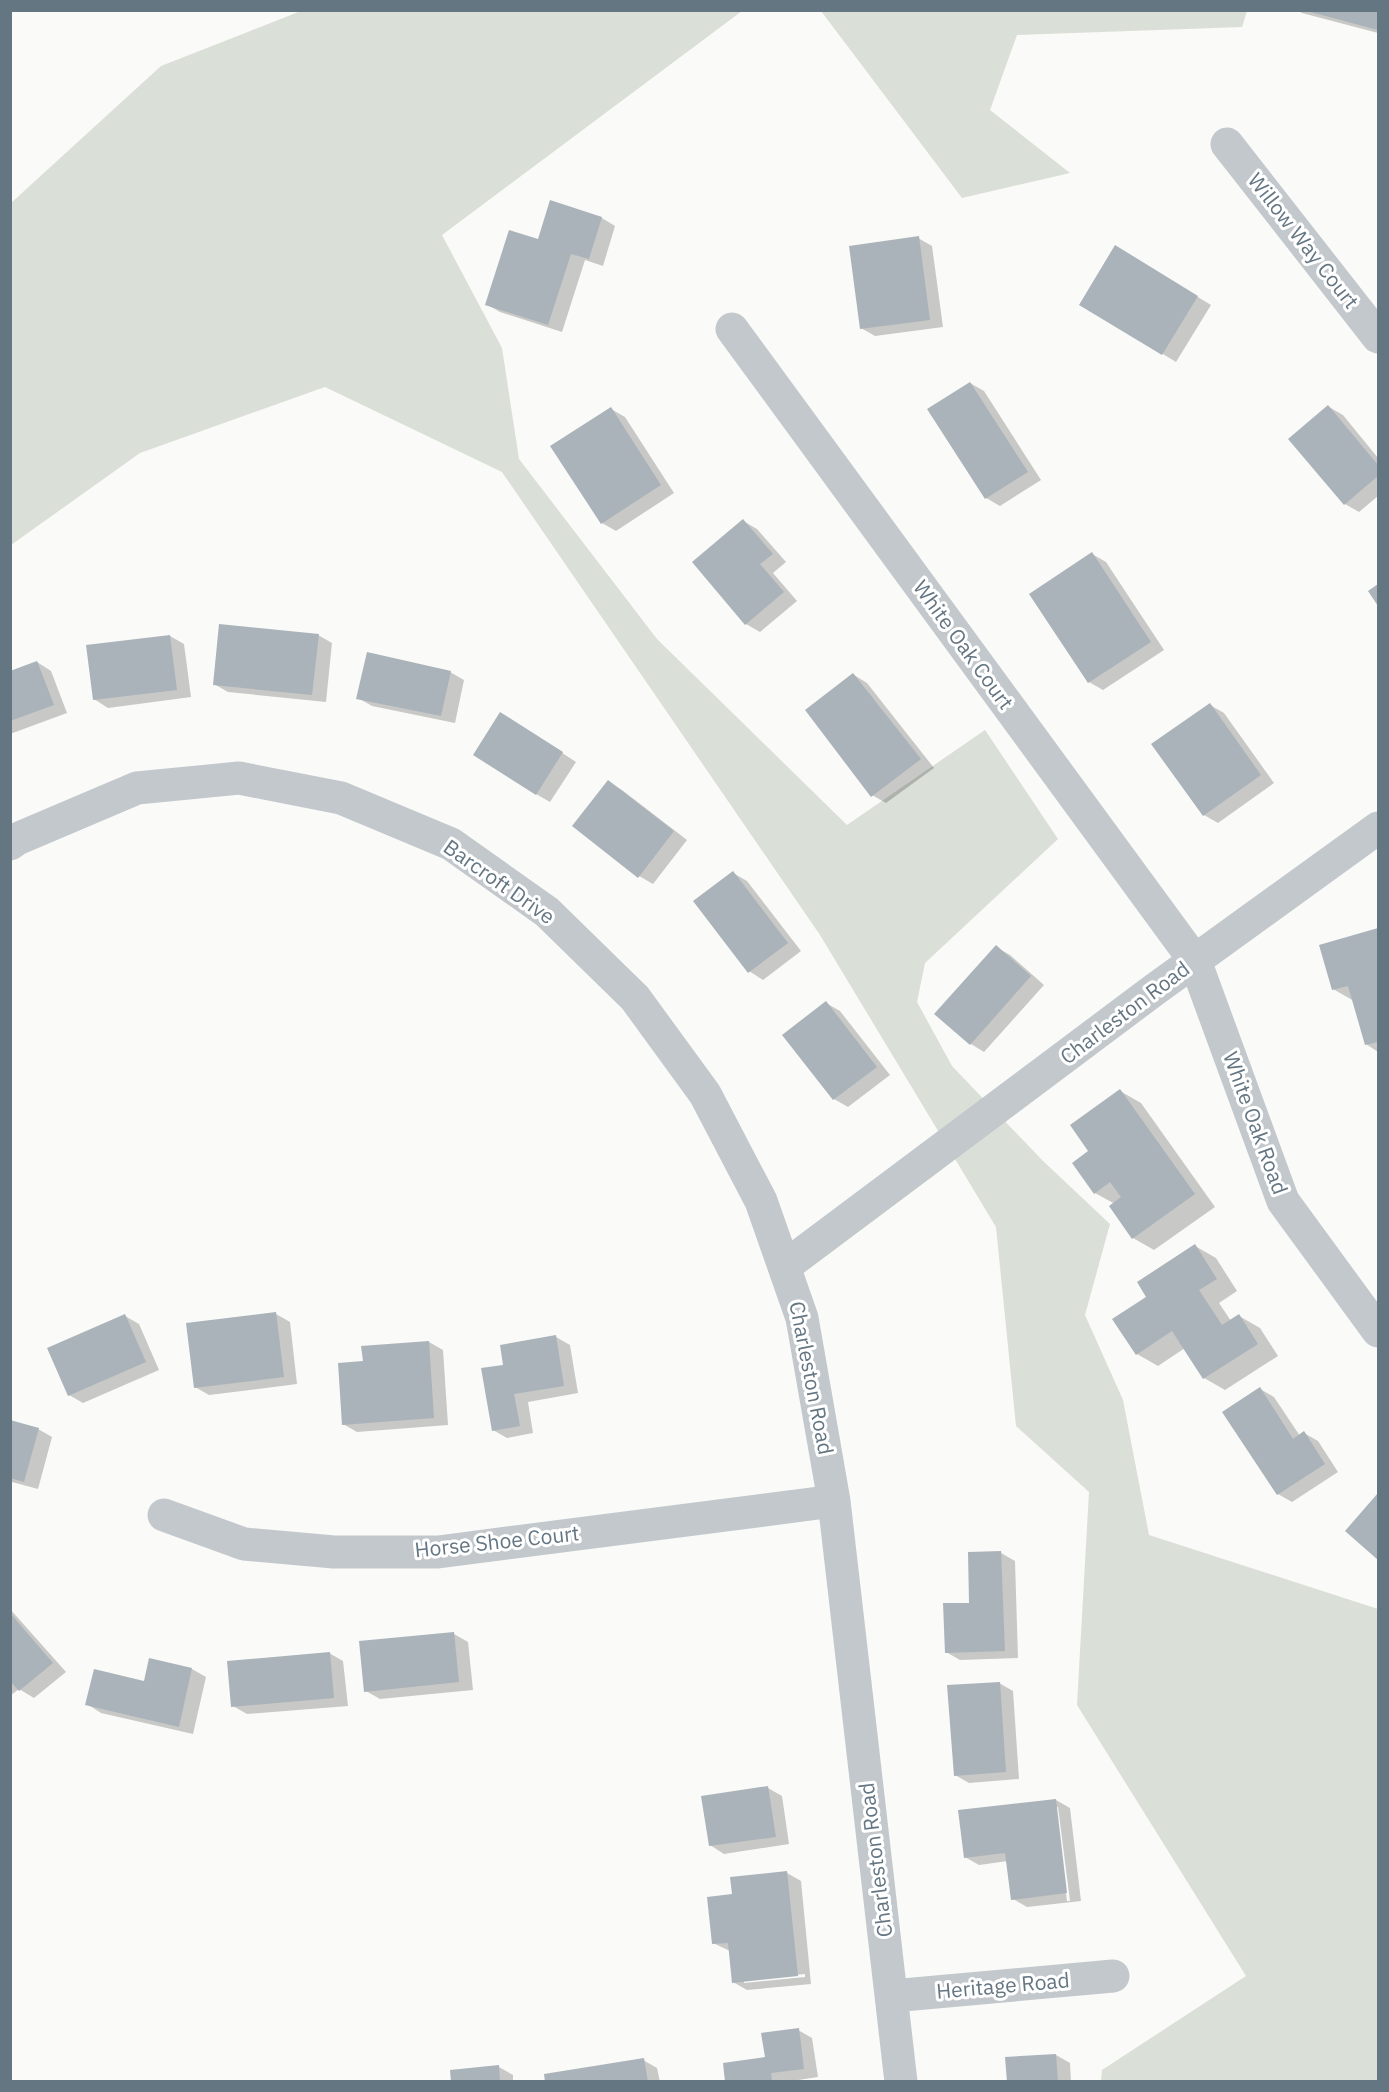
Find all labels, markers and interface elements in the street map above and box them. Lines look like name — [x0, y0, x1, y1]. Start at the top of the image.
street label: Willow Way Court — [1242, 167, 1366, 314]
street label: White Oak Court — [907, 574, 1020, 715]
street label: Barcroft Drive — [438, 832, 561, 930]
street label: Charleston Road — [1054, 954, 1195, 1070]
street label: White Oak Road — [1217, 1047, 1295, 1198]
street label: Charleston Road — [783, 1299, 841, 1457]
street label: Horse Shoe Court — [413, 1518, 581, 1564]
street label: Charleston Road — [852, 1781, 898, 1939]
street label: Heritage Road — [935, 1965, 1071, 2005]

